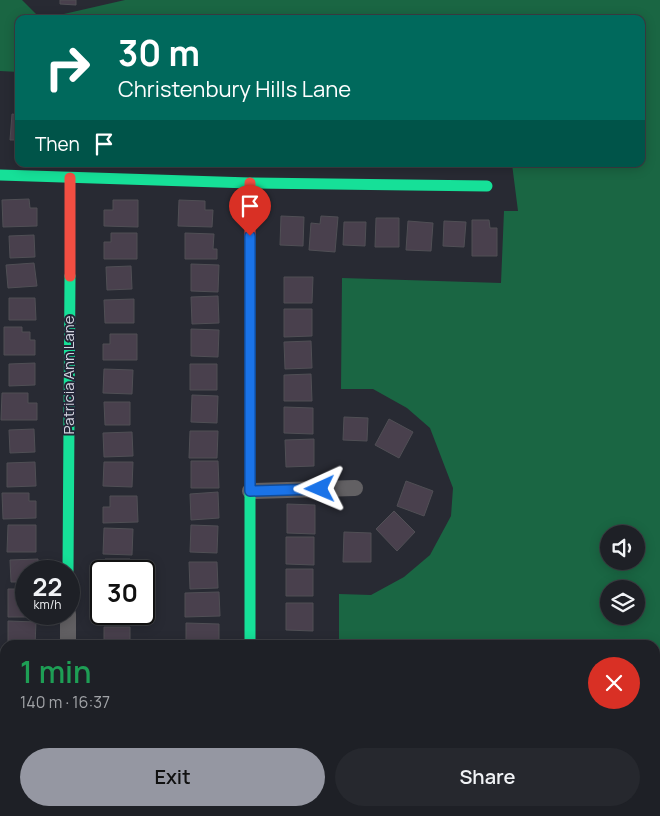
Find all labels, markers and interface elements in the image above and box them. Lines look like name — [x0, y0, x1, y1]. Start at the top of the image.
text: 30 m — [118, 29, 200, 77]
icon: right — [35, 35, 100, 100]
text: Christenbury Hills Lane — [118, 74, 351, 104]
icon: arrive — [90, 130, 118, 158]
text: Then — [35, 131, 80, 157]
pin — [229, 185, 271, 236]
icon: arrive — [236, 192, 264, 220]
street label: Patricia Ann Lane — [58, 315, 79, 434]
position arrow — [293, 462, 345, 514]
map controls — [600, 525, 645, 625]
button: sound — [600, 525, 645, 570]
speed limit sign: 30 — [90, 560, 155, 625]
text: 22 — [33, 569, 62, 604]
button: layers — [600, 580, 645, 625]
text: km/h — [34, 596, 61, 613]
text: 1 min — [20, 651, 92, 692]
button: close — [588, 657, 640, 709]
text: 140 m · 16:37 — [20, 691, 110, 713]
button: Exit — [20, 748, 325, 806]
button: Share — [335, 748, 640, 806]

